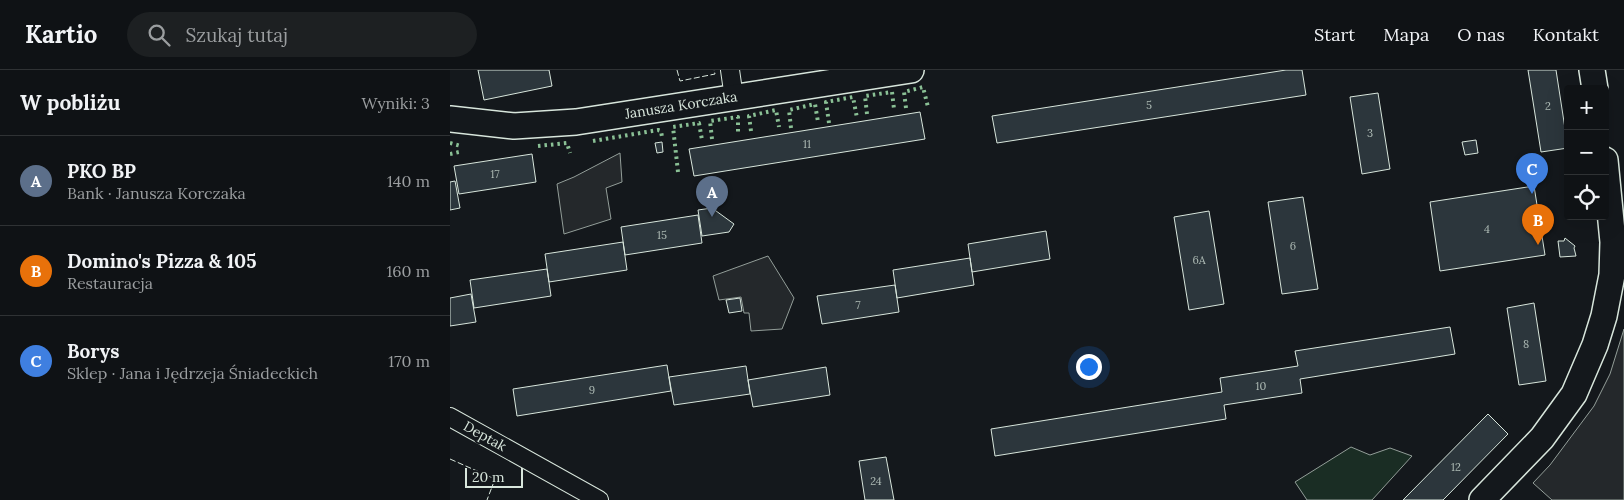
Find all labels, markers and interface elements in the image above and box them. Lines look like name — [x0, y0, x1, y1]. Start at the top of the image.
search box — [127, 12, 477, 57]
text: Kartio — [25, 19, 97, 50]
icon: search — [145, 21, 173, 49]
text: Szukaj tutaj — [185, 23, 288, 47]
text: Start — [1314, 23, 1355, 46]
text: Mapa — [1383, 23, 1429, 46]
text: O nas — [1457, 23, 1505, 46]
text: Kontakt — [1533, 23, 1599, 46]
map controls — [1564, 85, 1609, 220]
button: + — [1564, 85, 1609, 130]
street label: Janusza Korczaka — [622, 87, 739, 123]
text: W pobliżu — [20, 89, 120, 116]
text: Wyniki: 3 — [361, 93, 430, 113]
house number: 5 — [1146, 98, 1152, 112]
house number: 2 — [1545, 99, 1551, 113]
house number: 3 — [1367, 126, 1373, 140]
button: − — [1564, 130, 1609, 175]
house number: 11 — [803, 137, 811, 151]
pin: C — [1516, 153, 1548, 194]
text: PKO BP — [67, 159, 136, 183]
house number: 17 — [490, 167, 500, 181]
text: A — [31, 171, 41, 191]
text: 140 m — [387, 171, 430, 191]
button: locate — [1564, 175, 1609, 220]
pin: A — [696, 176, 728, 217]
text: Bank · Janusza Korczaka — [67, 183, 246, 203]
pin: B — [1522, 204, 1554, 245]
house number: 4 — [1484, 222, 1490, 236]
house number: 15 — [657, 228, 667, 242]
house number: 6 — [1290, 239, 1296, 253]
text: Domino's Pizza & 105 — [67, 249, 256, 273]
house number: 6A — [1192, 253, 1207, 267]
text: B — [31, 261, 41, 281]
text: 160 m — [386, 261, 430, 281]
text: Restauracja — [67, 273, 153, 293]
house number: 7 — [855, 298, 861, 312]
house number: 8 — [1523, 337, 1529, 351]
text: Borys — [67, 339, 119, 363]
text: C — [30, 351, 42, 371]
text: 170 m — [388, 351, 430, 371]
your location — [1076, 354, 1102, 380]
text: Sklep · Jana i Jędrzeja Śniadeckich — [67, 363, 318, 383]
house number: 10 — [1256, 379, 1267, 393]
house number: 9 — [589, 383, 595, 397]
street label: Deptak — [460, 417, 510, 455]
house number: 12 — [1451, 460, 1461, 474]
scale bar — [465, 465, 522, 488]
text: 20 m — [472, 468, 504, 486]
house number: 24 — [870, 474, 882, 488]

